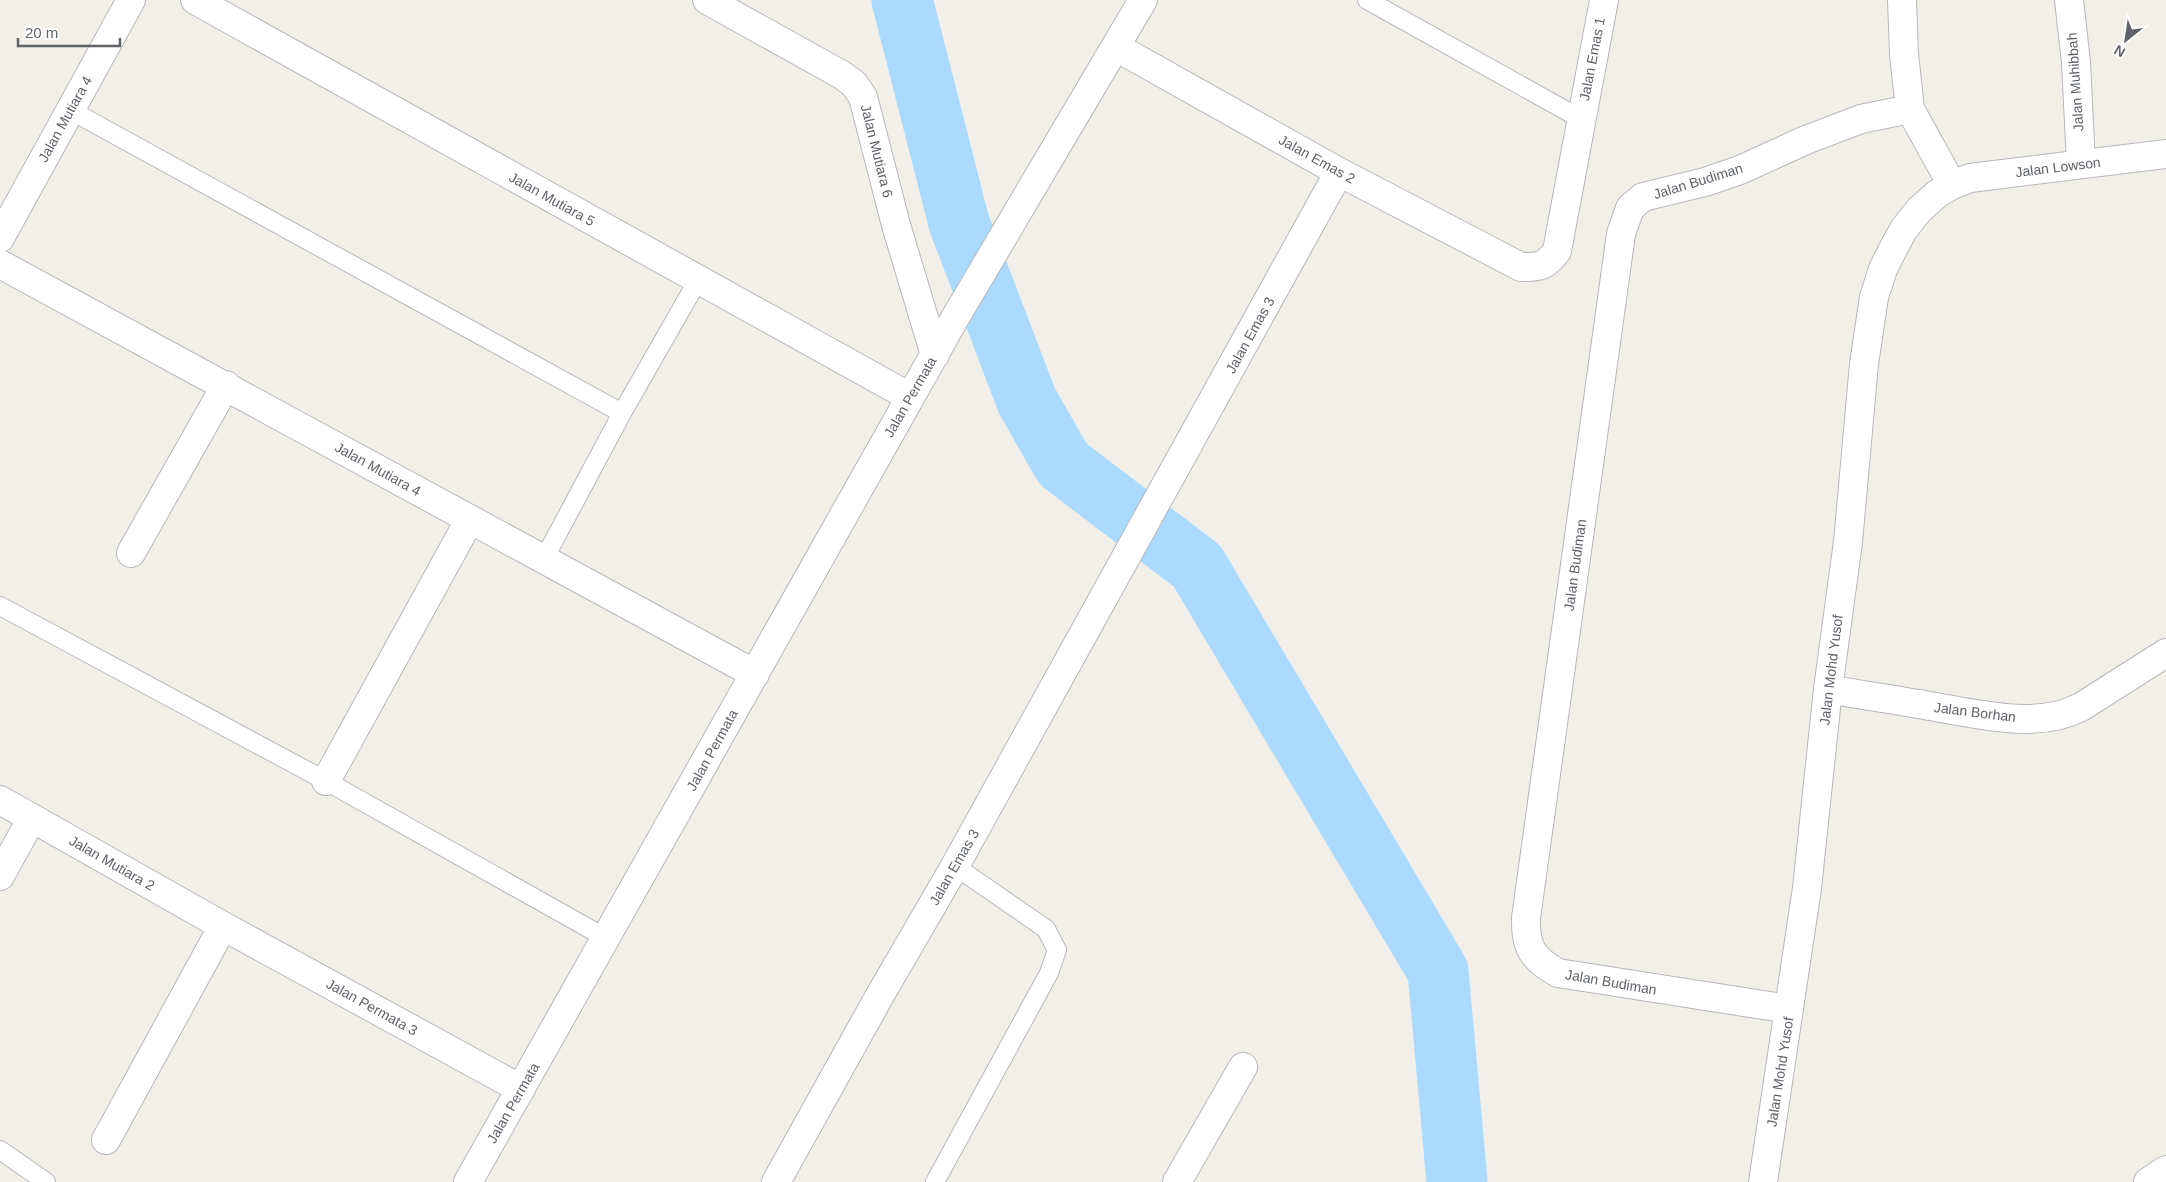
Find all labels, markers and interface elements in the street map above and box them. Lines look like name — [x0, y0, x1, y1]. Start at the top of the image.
scale bar — [18, 15, 120, 47]
north arrow — [2101, 15, 2151, 65]
street label: Jalan Emas 1 — [1576, 16, 1608, 102]
text: 20 m — [25, 24, 58, 41]
street label: Jalan Muhibbah — [2064, 32, 2086, 132]
text: N — [2111, 42, 2128, 61]
street label: Jalan Mutiara 4 — [35, 73, 95, 165]
street label: Jalan Mutiara 6 — [858, 103, 896, 200]
street label: Jalan Emas 2 — [1276, 131, 1358, 187]
street label: Jalan Lowson — [2015, 154, 2101, 180]
street label: Jalan Budiman — [1651, 160, 1745, 202]
street label: Jalan Mutiara 5 — [506, 169, 598, 229]
street label: Jalan Emas 3 — [1222, 294, 1278, 376]
street label: Jalan Permata — [881, 354, 940, 440]
street label: Jalan Mutiara 4 — [332, 439, 424, 499]
street label: Jalan Budiman — [1561, 518, 1589, 612]
street label: Jalan Mohd Yusof — [1816, 614, 1846, 726]
street label: Jalan Borhan — [1933, 699, 2017, 725]
street label: Jalan Permata — [683, 706, 741, 793]
street label: Jalan Emas 3 — [926, 826, 982, 908]
street label: Jalan Mutiara 2 — [67, 832, 158, 894]
street label: Jalan Budiman — [1564, 966, 1658, 998]
street label: Jalan Permata 3 — [324, 975, 421, 1039]
street label: Jalan Mohd Yusof — [1763, 1016, 1797, 1128]
street label: Jalan Permata — [484, 1060, 543, 1146]

